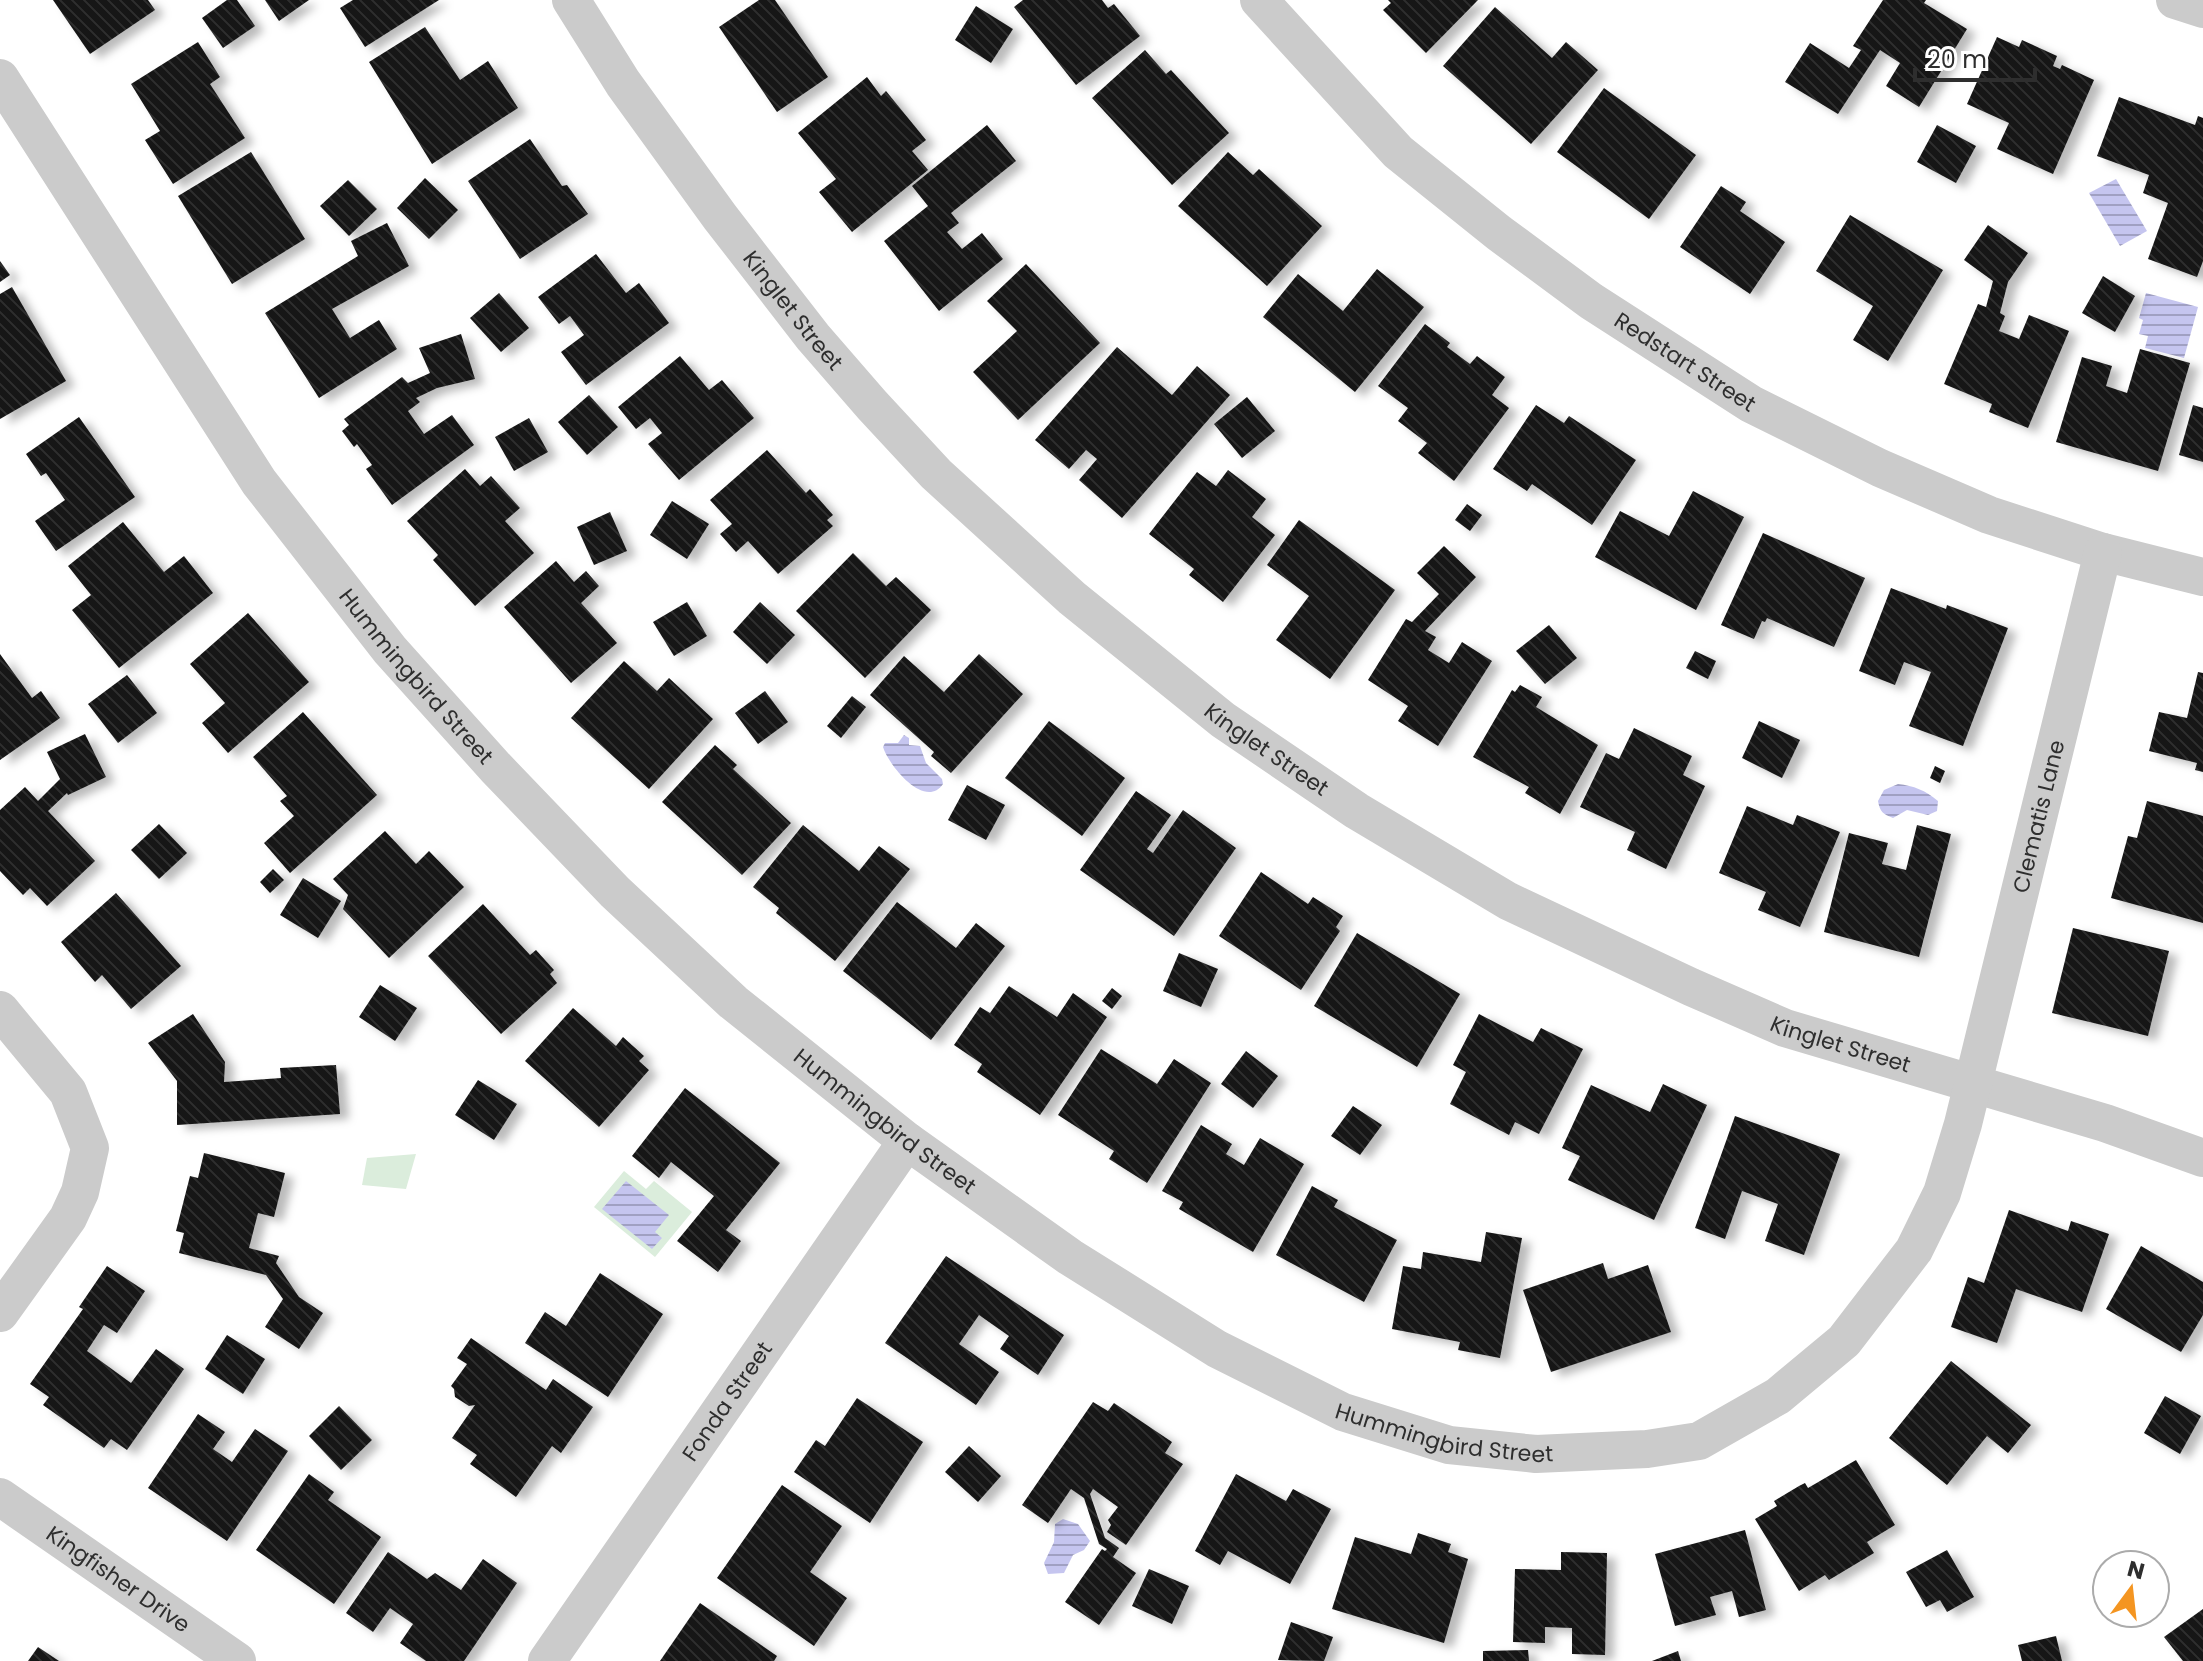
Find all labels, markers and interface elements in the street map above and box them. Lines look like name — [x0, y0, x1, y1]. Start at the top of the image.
scale bar — [1915, 32, 2035, 82]
text: 20 m — [1927, 43, 1987, 76]
street label: Kinglet Street — [736, 244, 850, 377]
street label: Redstart Street — [1608, 305, 1762, 419]
street label: Hummingbird Street — [332, 582, 500, 771]
street label: Kinglet Street — [1197, 696, 1335, 803]
street label: Clematis Lane — [2005, 737, 2072, 896]
street label: Kinglet Street — [1765, 1008, 1914, 1080]
street label: Hummingbird Street — [787, 1041, 982, 1202]
street label: Fonda Street — [675, 1335, 780, 1468]
street label: Hummingbird Street — [1331, 1396, 1554, 1470]
street label: Kingfisher Drive — [40, 1519, 196, 1640]
north arrow — [2091, 1549, 2171, 1629]
text: N — [2124, 1553, 2148, 1587]

